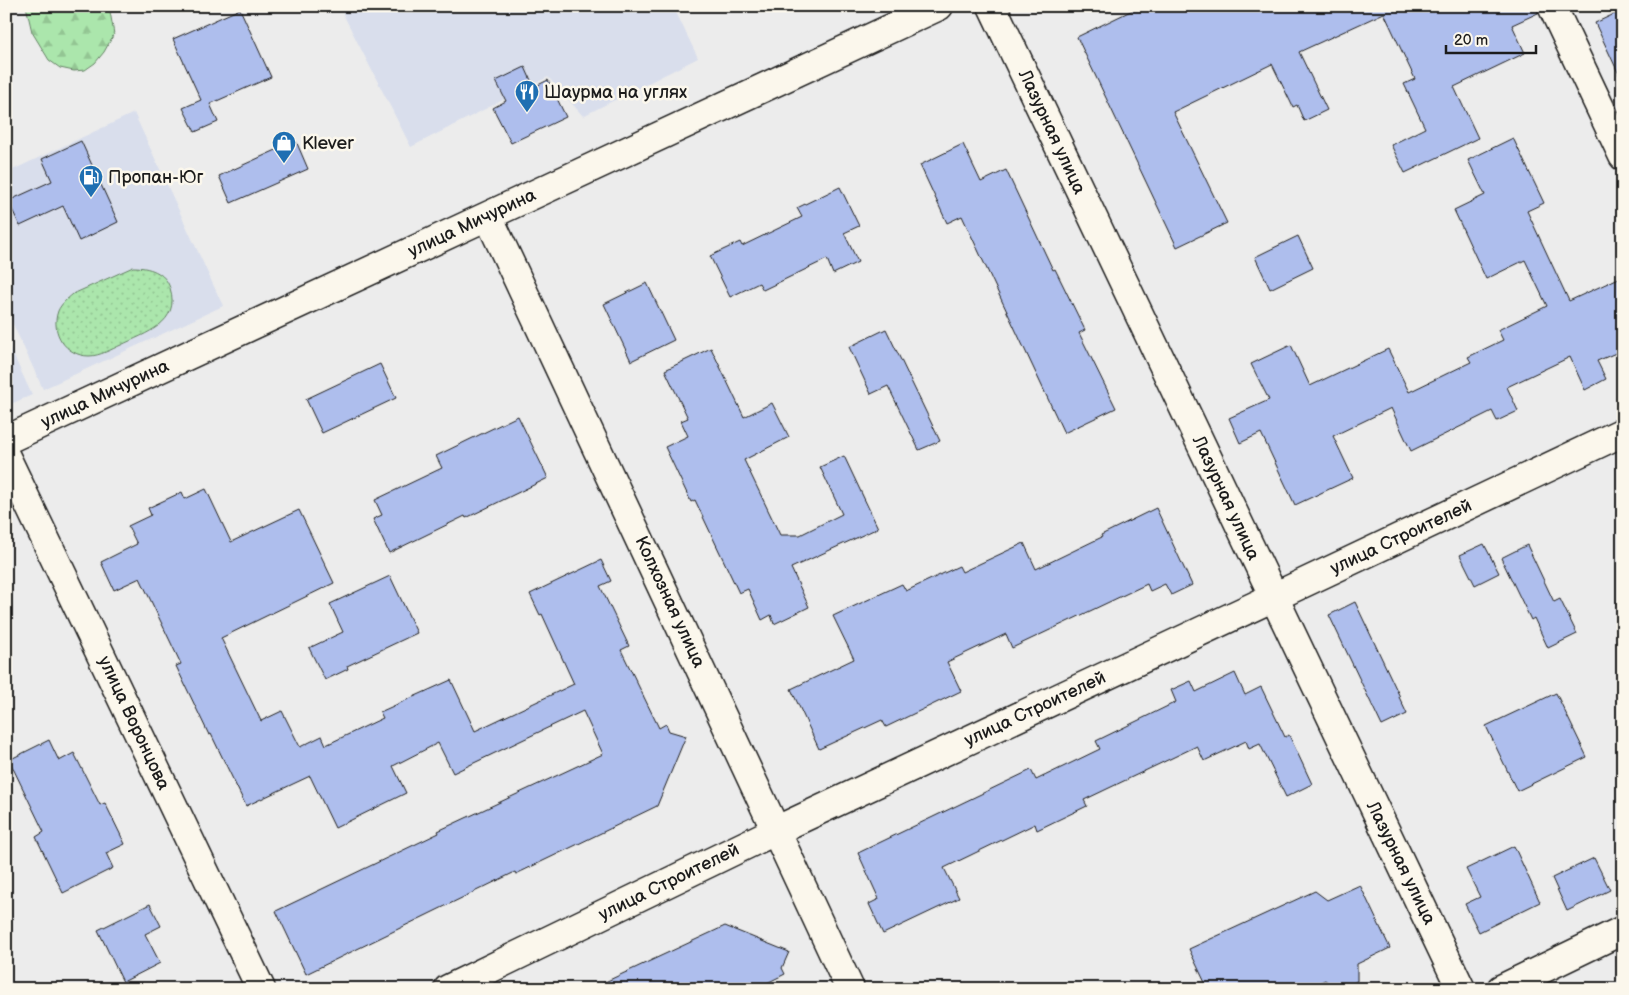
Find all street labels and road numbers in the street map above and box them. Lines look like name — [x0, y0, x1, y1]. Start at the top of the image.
street label: Лазурная улица — [1014, 66, 1090, 198]
street label: улица Мичурина — [405, 184, 539, 262]
street label: улица Мичурина — [38, 355, 172, 433]
street label: Лазурная улица — [1188, 432, 1264, 564]
street label: улица Строителей — [1327, 495, 1475, 579]
street label: Колхозная улица — [630, 533, 710, 671]
street label: улица Воронцова — [94, 653, 174, 794]
street label: улица Строителей — [961, 667, 1109, 751]
street label: Лазурная улица — [1362, 797, 1440, 928]
street label: улица Строителей — [595, 839, 743, 925]

